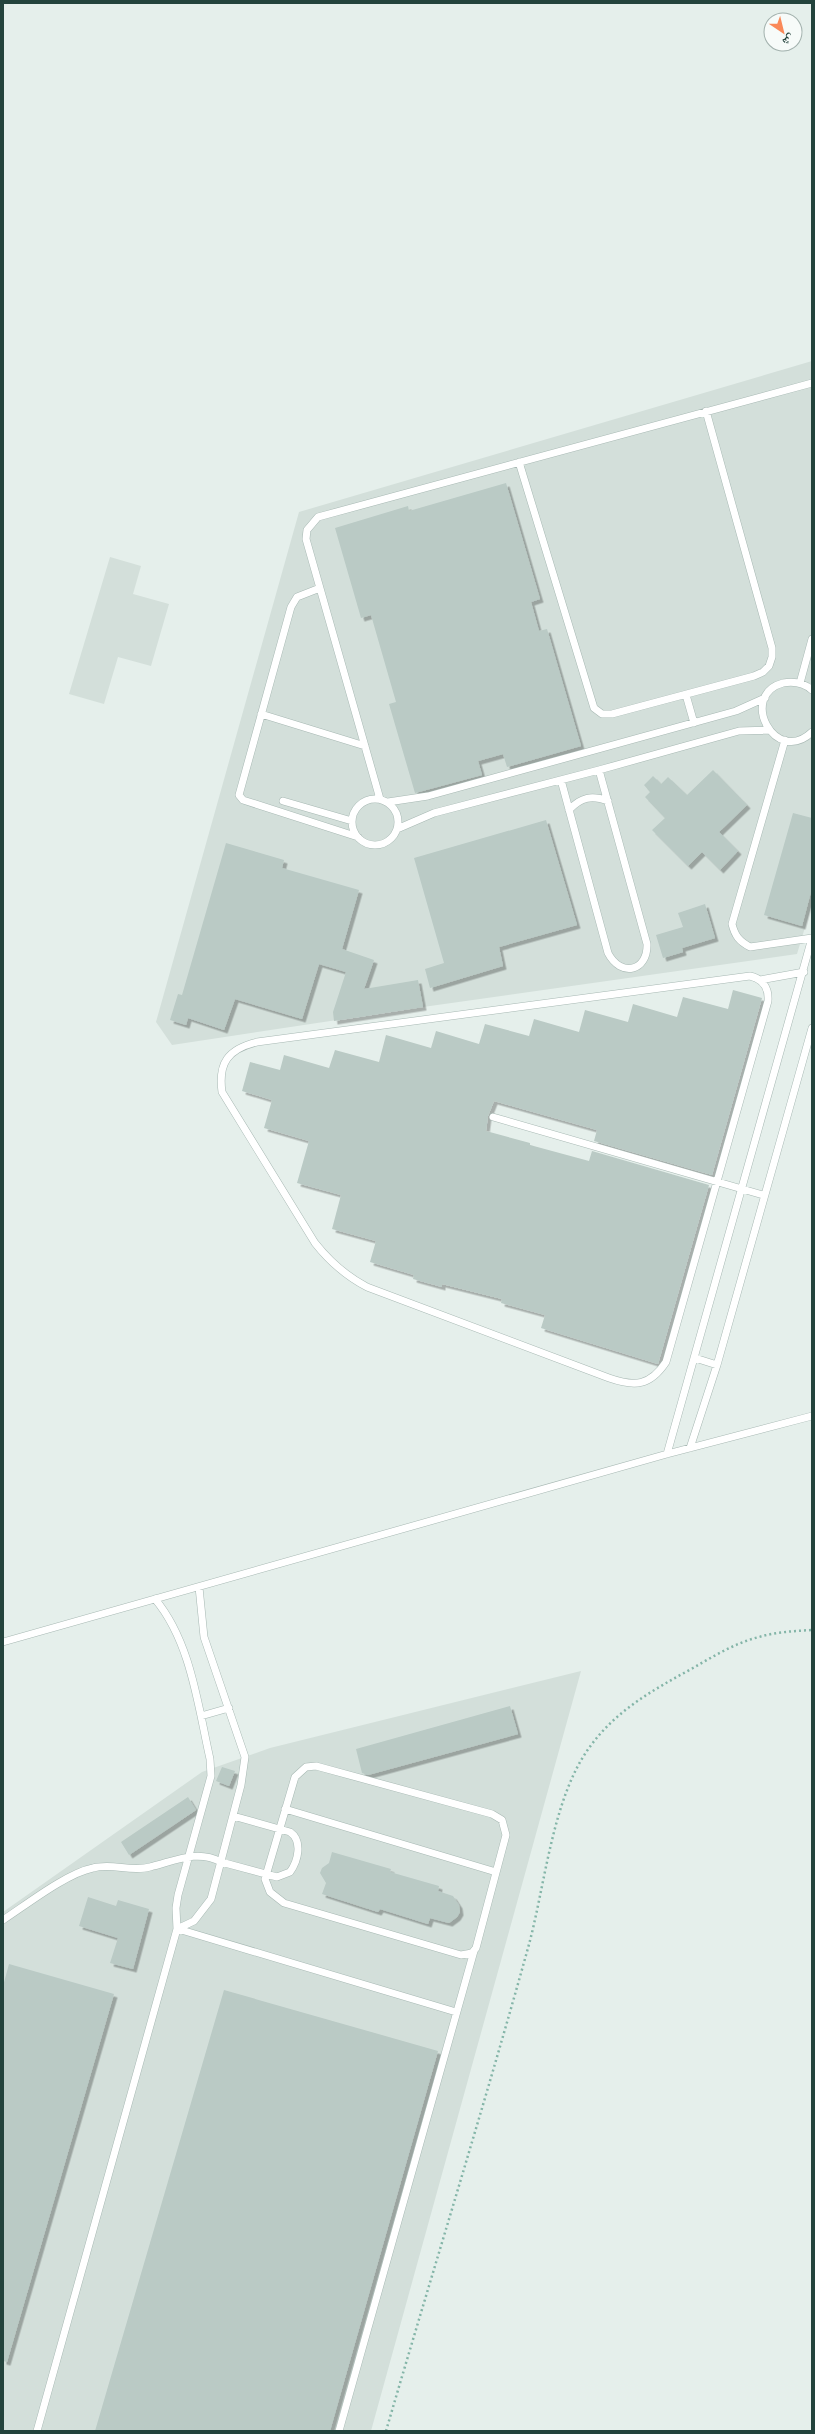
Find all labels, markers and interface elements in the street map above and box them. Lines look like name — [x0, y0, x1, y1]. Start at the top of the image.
north arrow — [763, 12, 803, 52]
text: ش — [779, 30, 797, 49]

